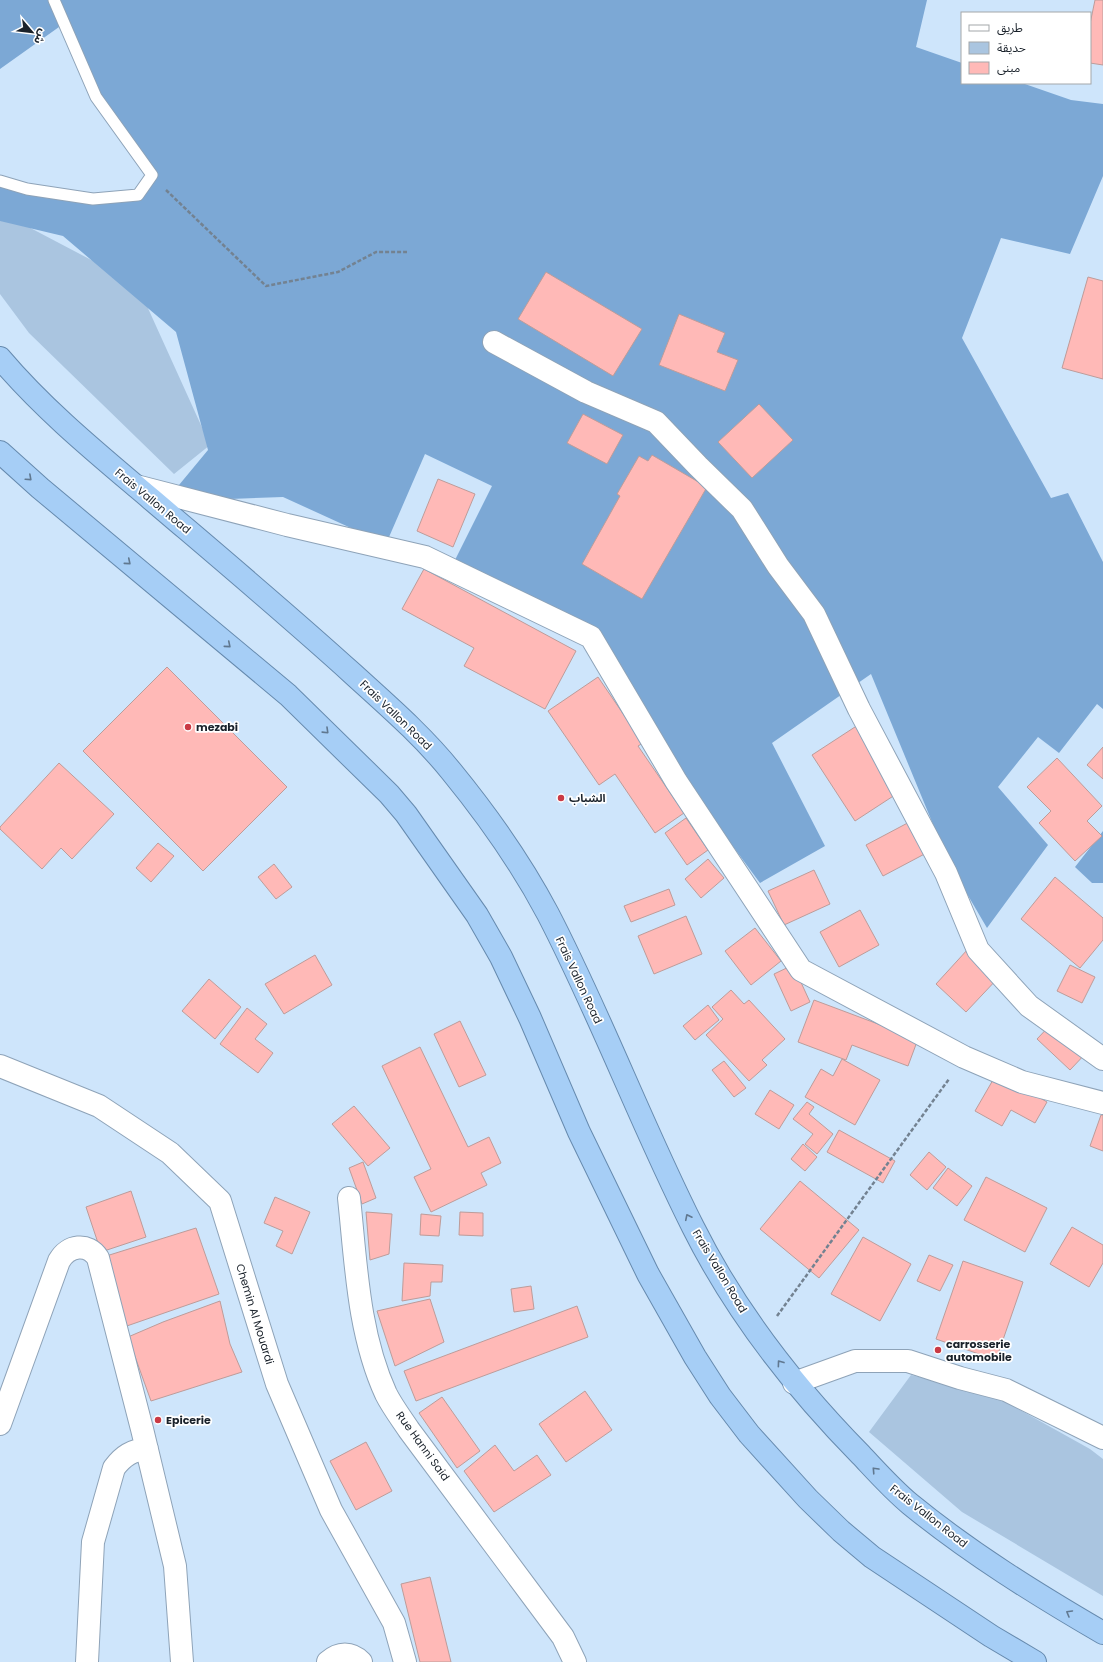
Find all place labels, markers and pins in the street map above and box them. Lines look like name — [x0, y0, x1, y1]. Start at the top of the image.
place label: mezabi — [196, 719, 238, 735]
marker: mezabi — [183, 722, 193, 732]
place label: الشباب — [569, 790, 605, 806]
marker: الشباب — [556, 793, 566, 803]
place label: carrosserie automobile — [946, 1336, 1012, 1365]
marker: carrosserie automobile — [933, 1345, 943, 1355]
place label: Epicerie — [166, 1412, 211, 1428]
marker: Epicerie — [153, 1415, 163, 1425]

